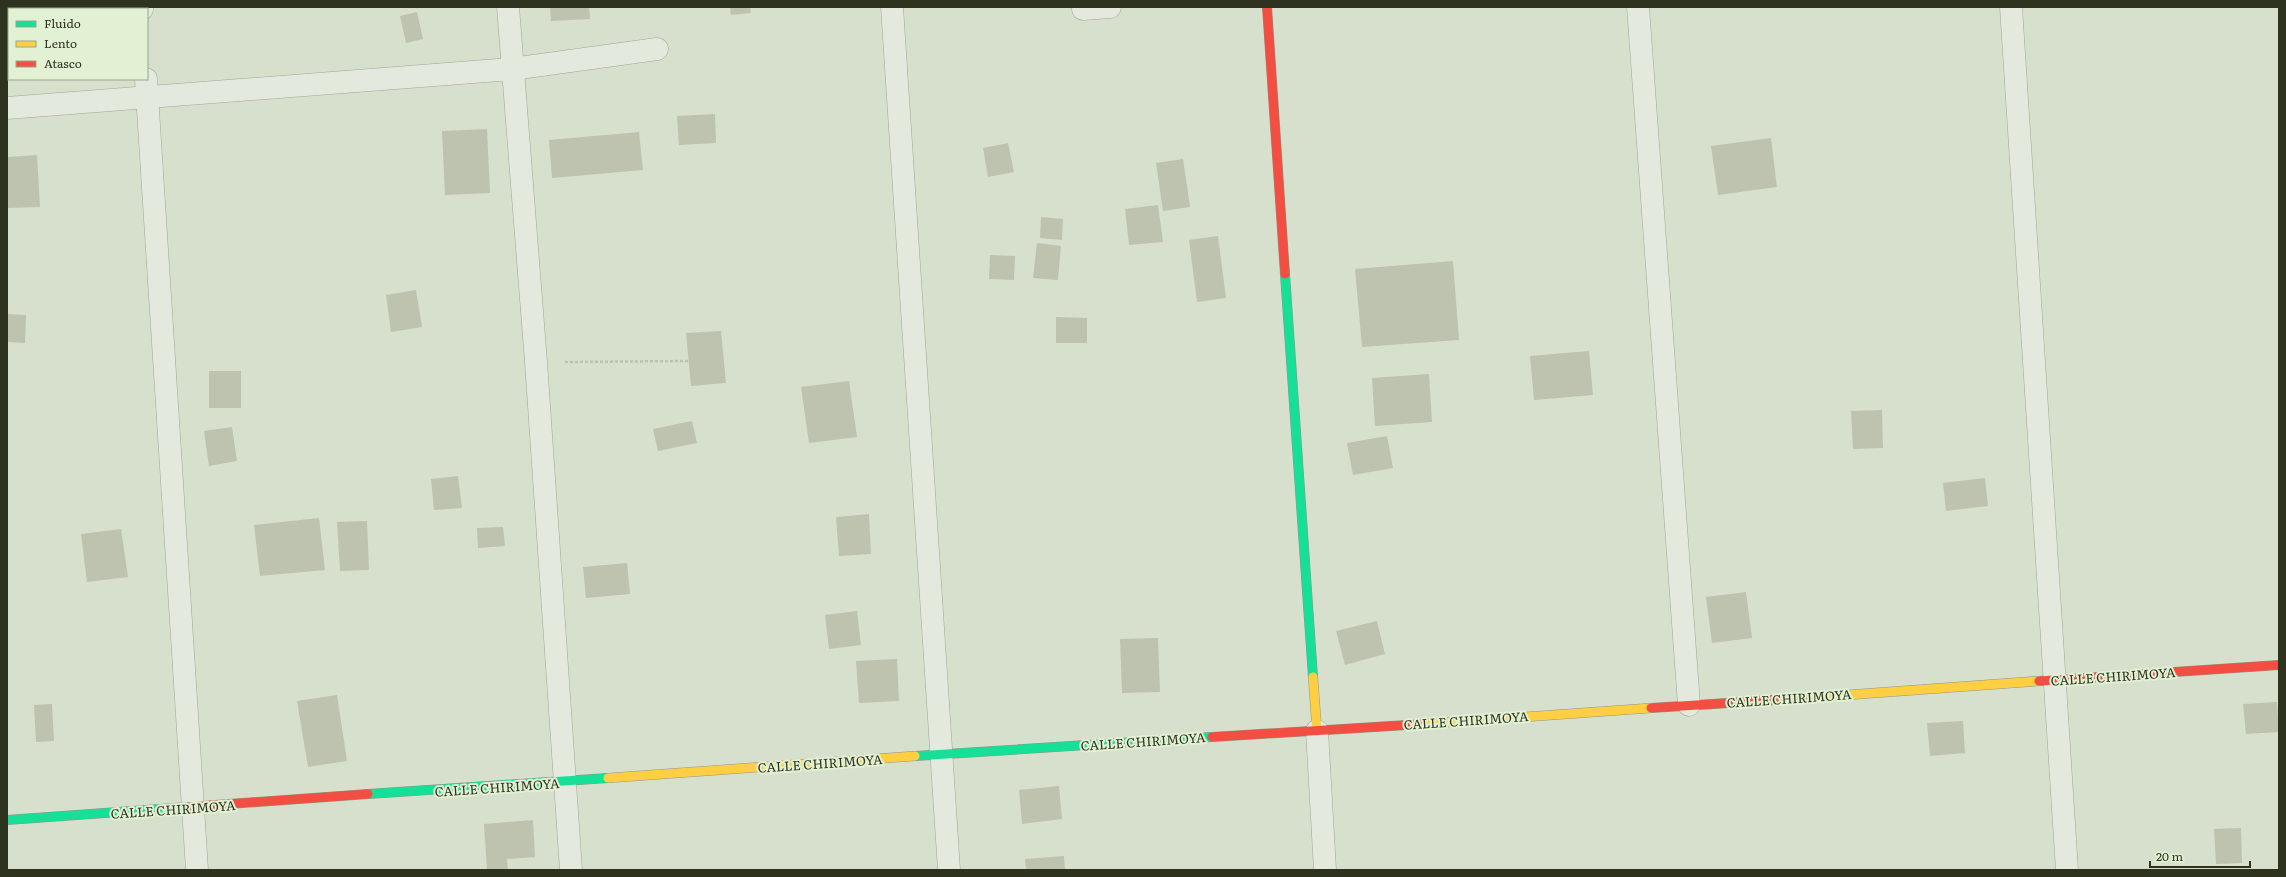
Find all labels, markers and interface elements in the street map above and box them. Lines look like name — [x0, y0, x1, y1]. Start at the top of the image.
legend — [8, 8, 148, 80]
text: Fluido — [44, 14, 81, 32]
text: Lento — [44, 34, 77, 52]
text: Atasco — [44, 54, 82, 72]
street label: CALLE CHIRIMOYA — [2050, 662, 2177, 690]
street label: CALLE CHIRIMOYA — [1726, 684, 1853, 712]
street label: CALLE CHIRIMOYA — [1403, 706, 1530, 734]
street label: CALLE CHIRIMOYA — [1080, 727, 1207, 755]
street label: CALLE CHIRIMOYA — [757, 749, 884, 777]
street label: CALLE CHIRIMOYA — [434, 773, 561, 801]
street label: CALLE CHIRIMOYA — [110, 795, 237, 823]
scale bar — [2150, 843, 2250, 869]
text: 20 m — [2156, 847, 2183, 865]

